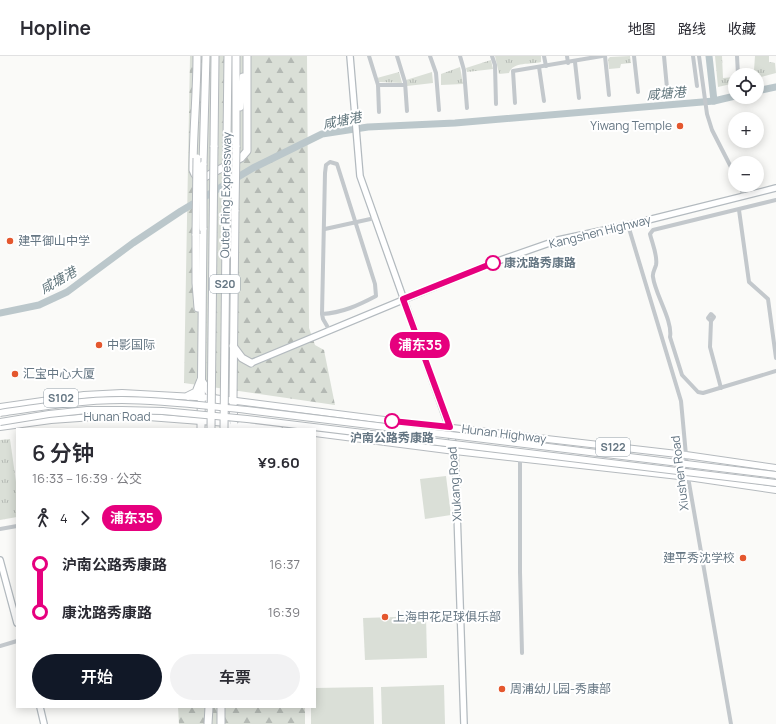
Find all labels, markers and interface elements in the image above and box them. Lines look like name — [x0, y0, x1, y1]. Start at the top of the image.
text: Hopline — [20, 15, 91, 41]
text: 地图 — [628, 19, 656, 38]
text: 路线 — [678, 19, 706, 38]
text: 收藏 — [728, 19, 756, 38]
map controls — [728, 68, 764, 192]
button: locate — [728, 68, 764, 104]
water label: 咸塘港 — [646, 82, 688, 104]
water label: 咸塘港 — [321, 107, 365, 133]
button: + — [728, 112, 764, 148]
place label: Yiwang Temple — [590, 117, 672, 134]
marker: Yiwang Temple — [675, 121, 685, 131]
street label: Outer Ring Expressway — [216, 131, 235, 258]
button: − — [728, 156, 764, 192]
street label: Kangshen Highway — [547, 210, 653, 252]
place label: 建平御山中学 — [18, 232, 90, 249]
marker: 建平御山中学 — [5, 236, 15, 246]
place label: 康沈路秀康路 — [504, 254, 576, 271]
marker: 康沈路秀康路 — [485, 255, 501, 271]
water label: 咸塘港 — [37, 261, 81, 298]
road number: S20 — [210, 275, 240, 293]
line badge: 浦东35 — [392, 332, 448, 358]
text: 浦东35 — [398, 335, 442, 354]
place label: 中影国际 — [107, 336, 155, 353]
marker: 中影国际 — [94, 340, 104, 350]
place label: 汇宝中心大厦 — [23, 365, 95, 382]
marker: 汇宝中心大厦 — [10, 369, 20, 379]
road number: S102 — [44, 389, 78, 407]
street label: Hunan Road — [83, 408, 151, 425]
marker: 沪南公路秀康路 — [384, 413, 400, 429]
street label: Hunan Highway — [461, 420, 548, 447]
place label: 沪南公路秀康路 — [350, 429, 434, 446]
street label: Xiushen Road — [666, 435, 693, 512]
text: 6 分钟 — [32, 438, 94, 468]
road number: S122 — [596, 438, 630, 456]
street label: Xiukang Road — [443, 446, 466, 522]
text: ¥9.60 — [258, 452, 300, 473]
text: 16:33 – 16:39 · 公交 — [32, 469, 142, 487]
icon: walk — [32, 507, 54, 529]
icon: forward — [74, 507, 96, 529]
text: 浦东35 — [110, 508, 154, 527]
text: 4 — [60, 509, 68, 527]
place label: 建平秀沈学校 — [663, 549, 735, 566]
marker: 建平秀沈学校 — [738, 553, 748, 563]
text: 沪南公路秀康路 — [62, 554, 167, 575]
text: 16:37 — [269, 555, 300, 573]
text: 康沈路秀康路 — [62, 602, 152, 623]
text: 16:39 — [268, 603, 300, 621]
place label: 上海申花足球俱乐部 — [393, 608, 501, 625]
marker: 上海申花足球俱乐部 — [380, 612, 390, 622]
button: 开始 — [32, 654, 162, 700]
button: 车票 — [170, 654, 300, 700]
place label: 周浦幼儿园-秀康部 — [510, 680, 611, 697]
marker: 周浦幼儿园-秀康部 — [497, 684, 507, 694]

